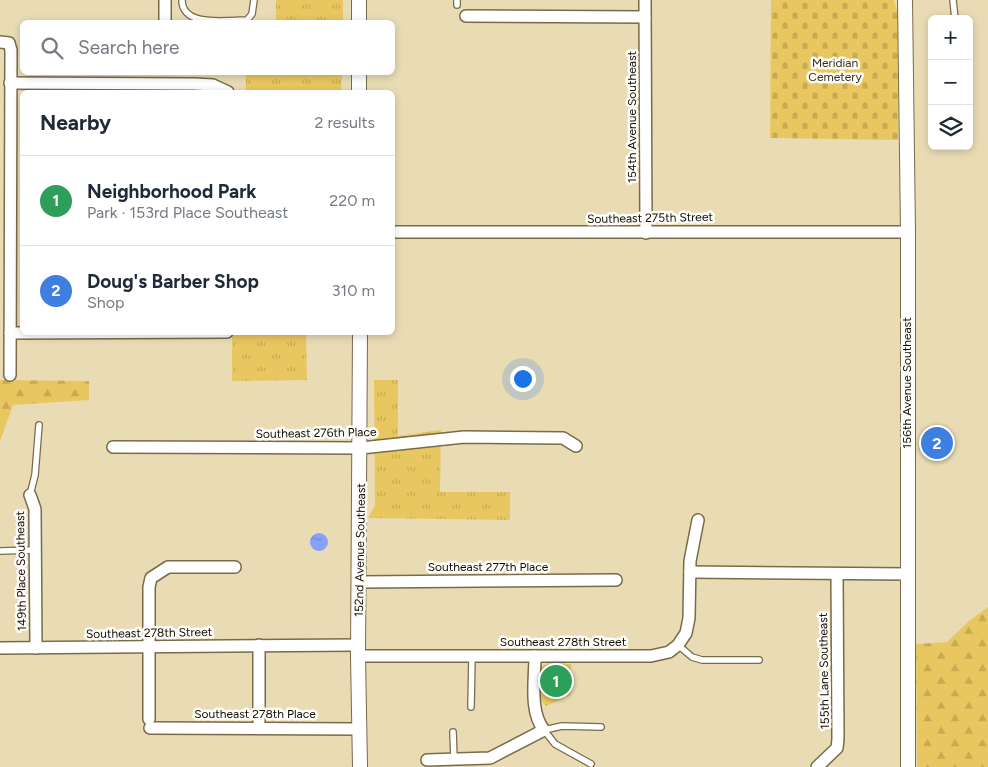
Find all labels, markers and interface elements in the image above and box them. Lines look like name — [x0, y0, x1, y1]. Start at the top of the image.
map controls — [928, 15, 973, 150]
button: + — [928, 15, 973, 60]
search box — [20, 20, 395, 75]
icon: search — [38, 34, 66, 62]
text: Search here — [78, 36, 180, 59]
street label: 154th Avenue Southeast — [625, 50, 639, 183]
park label: Meridian Cemetery — [808, 56, 862, 84]
button: − — [928, 60, 973, 105]
button: layers — [928, 105, 973, 150]
text: Nearby — [40, 110, 111, 135]
text: 2 results — [315, 113, 375, 132]
text: Neighborhood Park — [87, 180, 257, 203]
text: 1 — [53, 191, 59, 210]
text: 220 m — [329, 191, 375, 210]
text: Park · 153rd Place Southeast — [87, 203, 288, 222]
street label: Southeast 275th Street — [587, 210, 714, 226]
text: Doug's Barber Shop — [87, 270, 259, 293]
text: 2 — [51, 281, 61, 300]
text: 310 m — [332, 281, 375, 300]
text: Shop — [87, 293, 125, 312]
street label: 156th Avenue Southeast — [900, 317, 914, 449]
your location — [510, 366, 536, 392]
pin: 2 — [921, 424, 953, 462]
street label: Southeast 276th Place — [255, 425, 377, 441]
street label: 152nd Avenue Southeast — [352, 482, 368, 617]
street label: 149th Place Southeast — [13, 510, 29, 631]
street label: Southeast 277th Place — [428, 560, 549, 574]
street label: 155th Lane Southeast — [816, 612, 832, 729]
street label: Southeast 278th Street — [86, 625, 213, 641]
street label: Southeast 278th Street — [500, 635, 627, 649]
pin: 1 — [540, 662, 572, 700]
street label: Southeast 278th Place — [194, 707, 316, 721]

